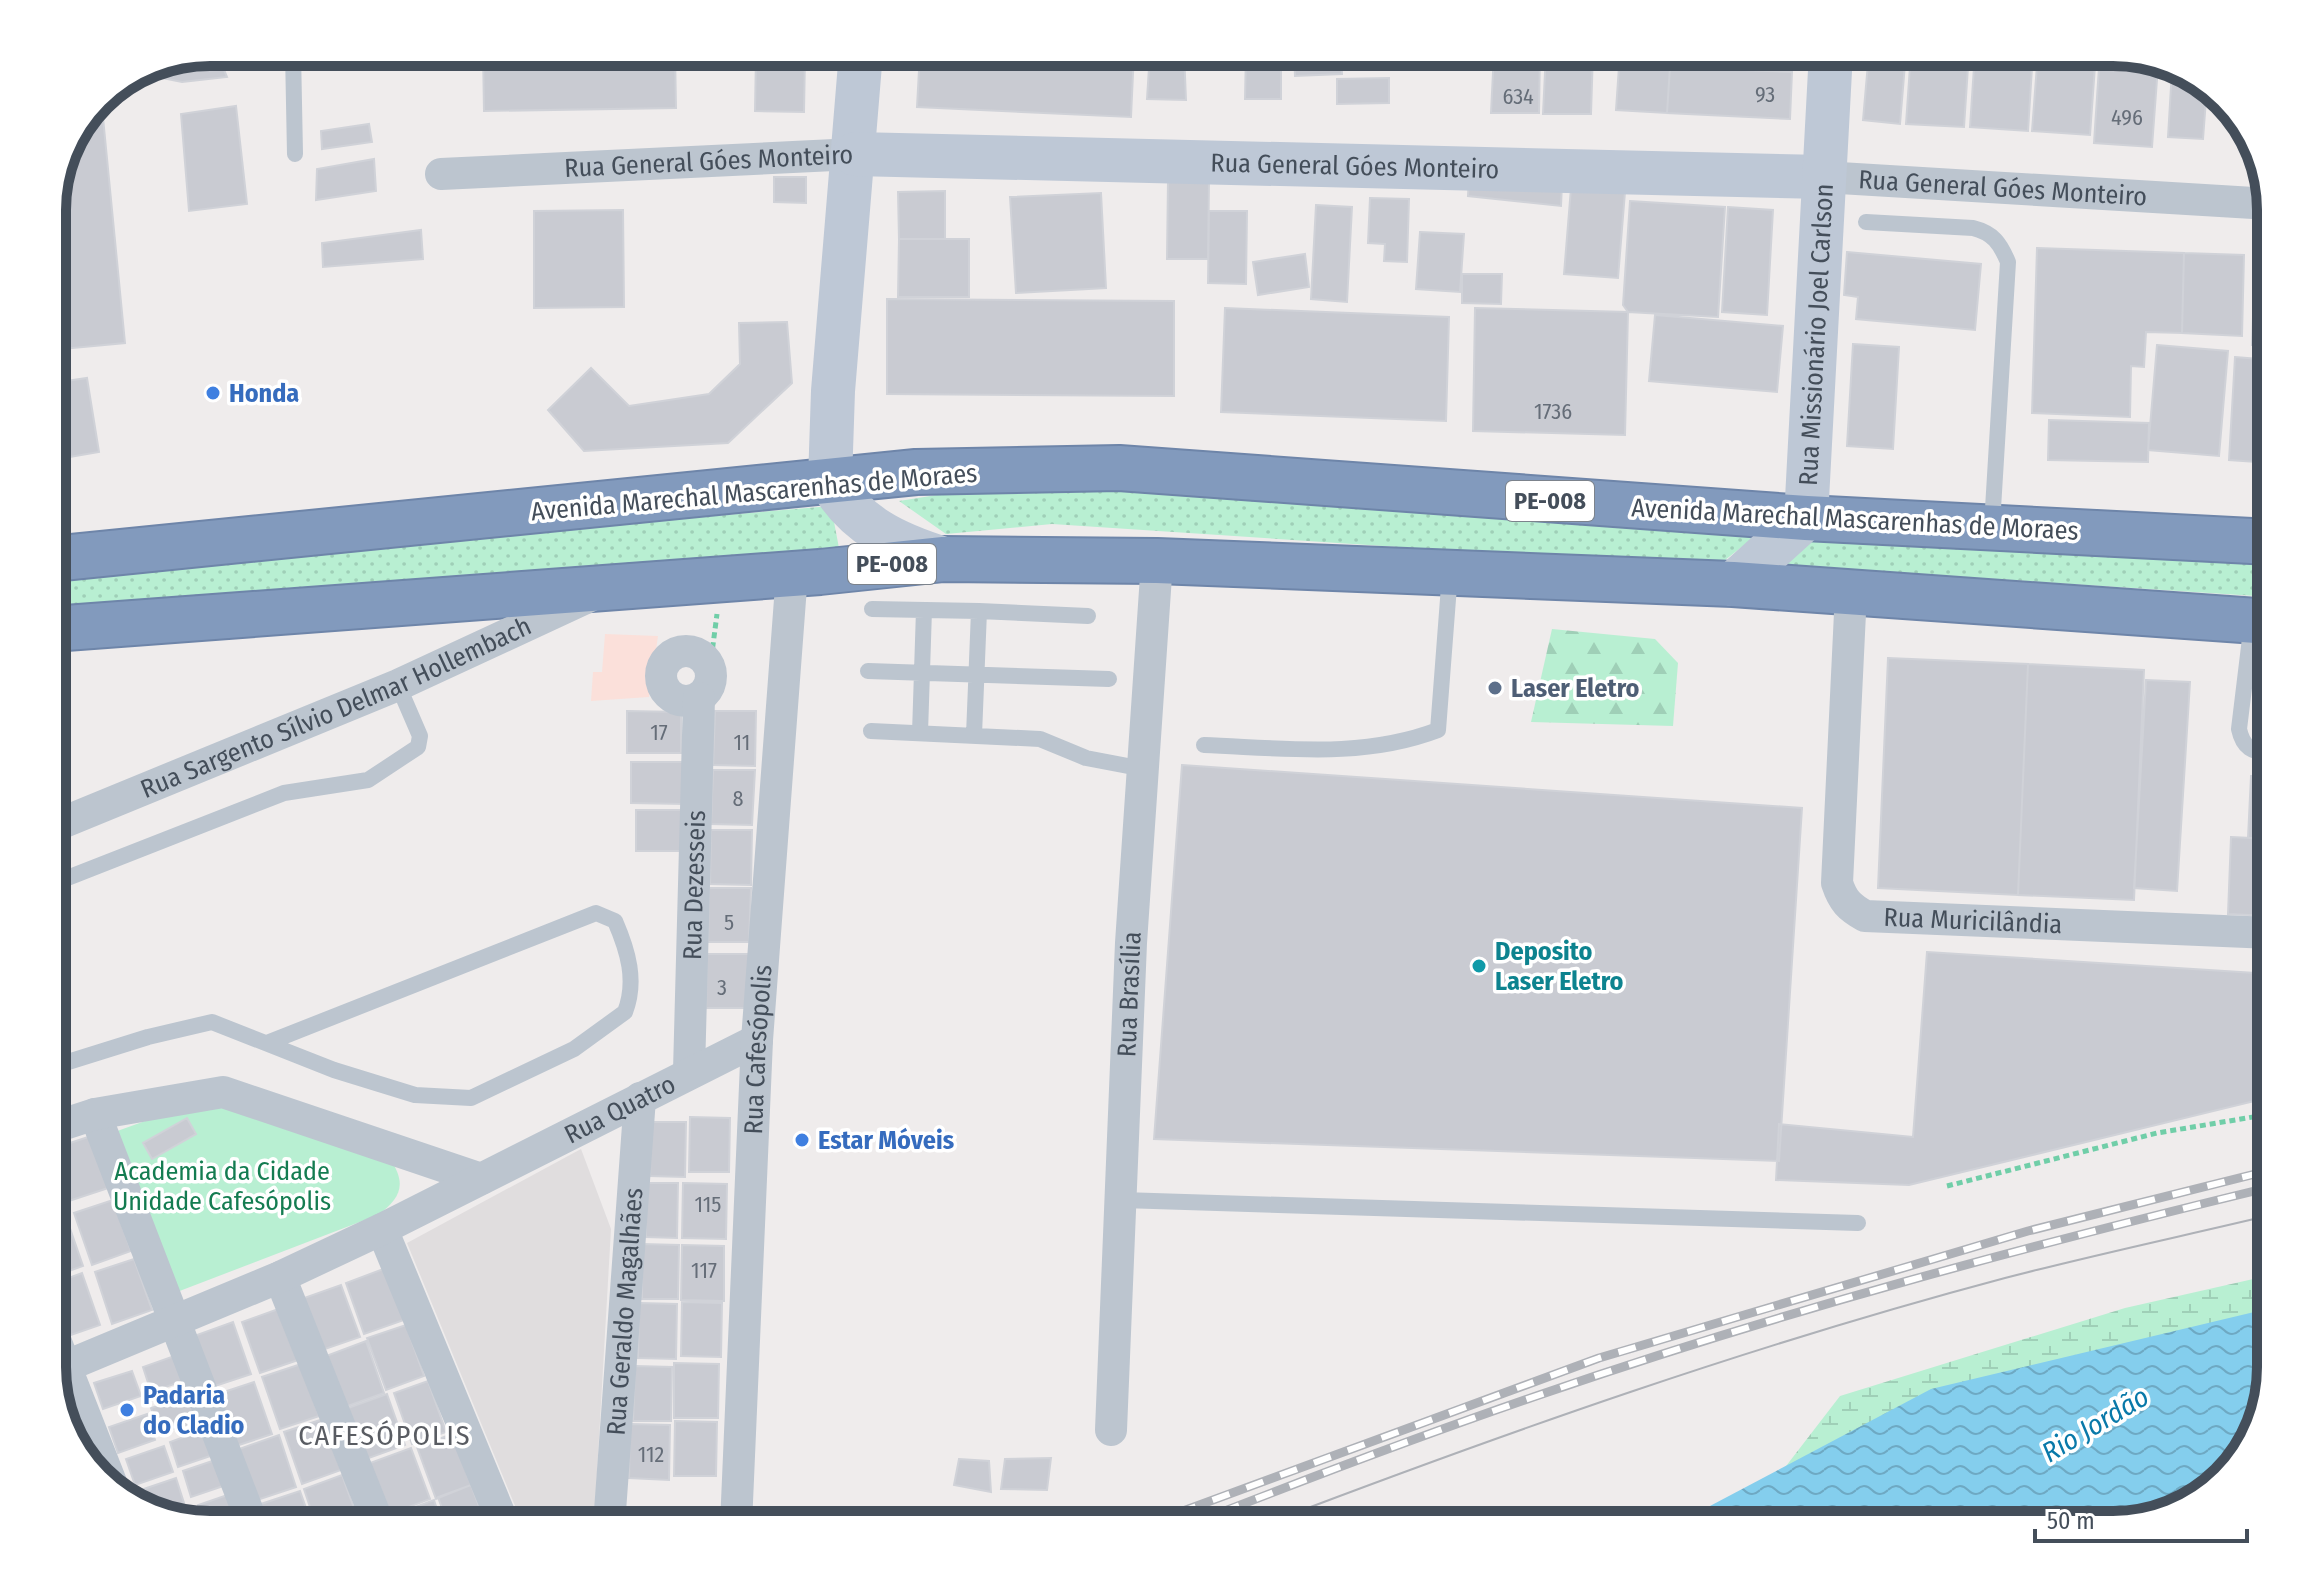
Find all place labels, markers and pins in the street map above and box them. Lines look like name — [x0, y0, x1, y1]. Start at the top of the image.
place label: Honda — [229, 378, 299, 409]
marker: Honda — [204, 384, 222, 402]
place label: Laser Eletro — [1511, 673, 1639, 704]
marker: Laser Eletro — [1486, 679, 1504, 697]
place label: Deposito Laser Eletro — [1495, 936, 1623, 997]
marker: Deposito Laser Eletro — [1470, 957, 1488, 975]
place label: Estar Móveis — [818, 1125, 954, 1156]
marker: Estar Móveis — [793, 1131, 811, 1149]
place label: Padaria do Cladio — [143, 1380, 245, 1441]
marker: Padaria do Cladio — [118, 1401, 136, 1419]

